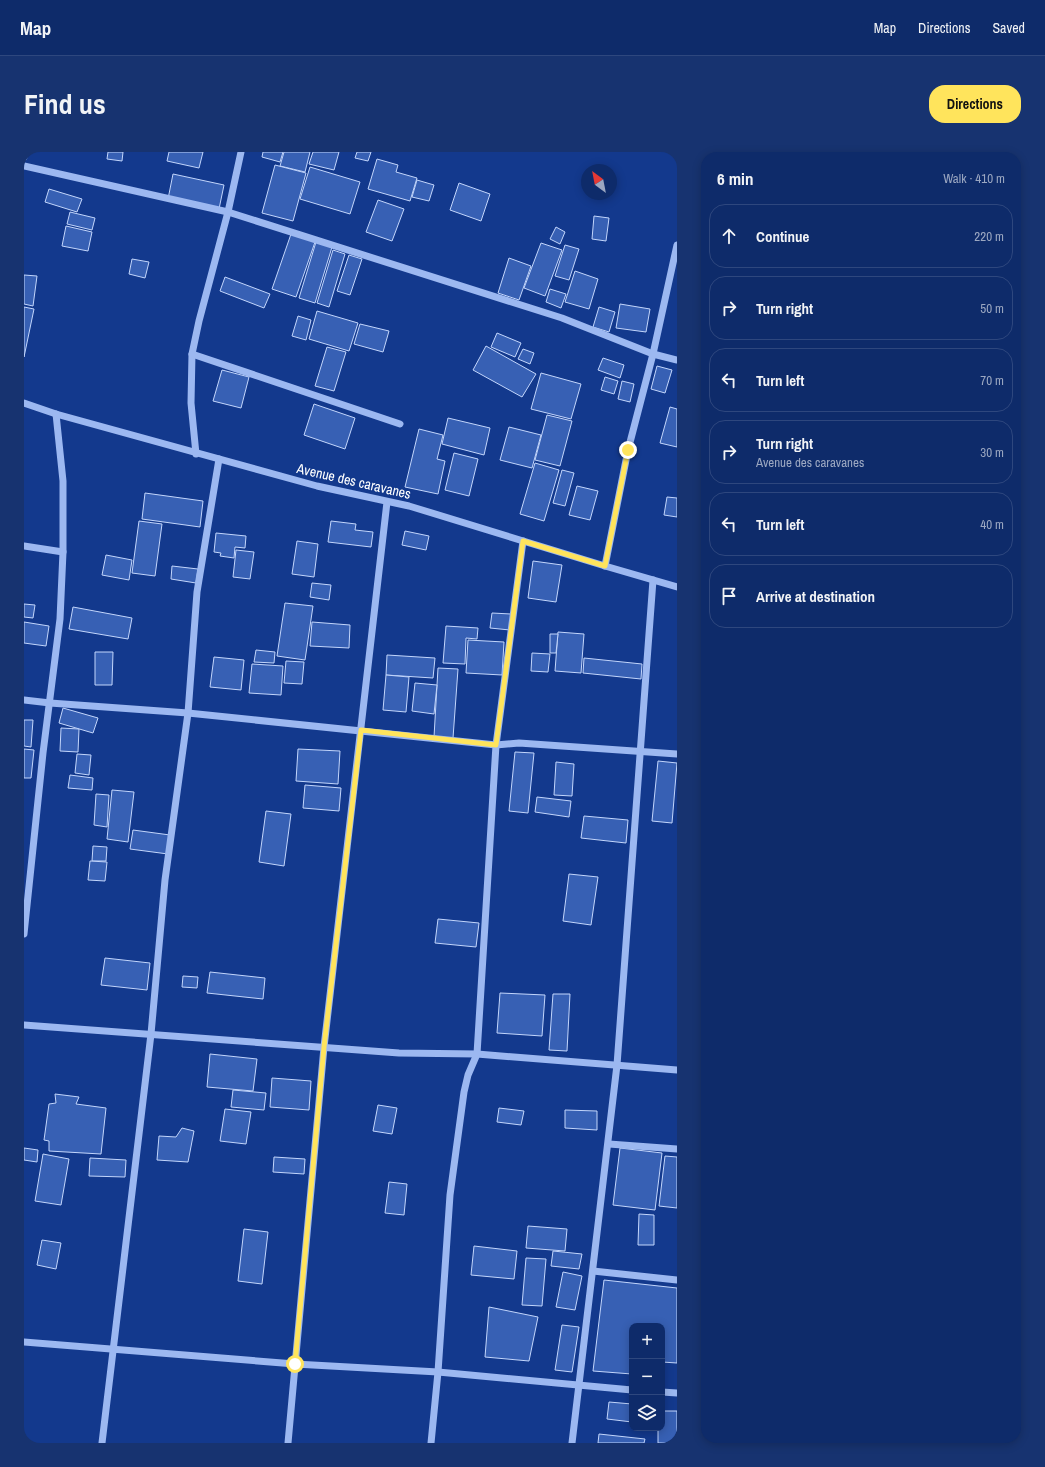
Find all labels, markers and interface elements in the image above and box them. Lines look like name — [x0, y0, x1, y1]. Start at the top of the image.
text: Map — [20, 15, 51, 41]
text: Map — [874, 19, 896, 37]
text: Directions — [918, 19, 970, 37]
text: Saved — [992, 19, 1025, 37]
text: Find us — [24, 85, 106, 123]
button: Directions — [929, 85, 1021, 123]
north arrow — [581, 164, 617, 200]
text: 6 min — [717, 167, 753, 190]
text: Walk · 410 m — [943, 170, 1005, 187]
icon: ahead — [718, 225, 740, 247]
text: Continue — [756, 226, 809, 247]
text: 220 m — [974, 228, 1004, 245]
icon: right — [718, 297, 740, 319]
text: Turn right — [756, 298, 813, 319]
text: 50 m — [980, 300, 1004, 317]
icon: left — [718, 369, 740, 391]
text: Turn left — [756, 370, 804, 391]
text: 70 m — [980, 372, 1004, 389]
text: Turn right — [756, 433, 813, 454]
route end — [619, 441, 637, 459]
icon: right — [718, 441, 740, 463]
text: 30 m — [980, 444, 1004, 461]
text: Avenue des caravanes — [756, 454, 864, 471]
street label: Avenue des caravanes — [294, 459, 413, 503]
icon: left — [718, 513, 740, 535]
text: Turn left — [756, 514, 804, 535]
text: 40 m — [980, 516, 1004, 533]
icon: arrive — [718, 585, 740, 607]
text: Arrive at destination — [756, 586, 875, 607]
map controls — [629, 1323, 665, 1431]
button: + — [629, 1323, 665, 1359]
route start — [286, 1355, 304, 1373]
button: − — [629, 1359, 665, 1395]
button: layers — [629, 1395, 665, 1431]

